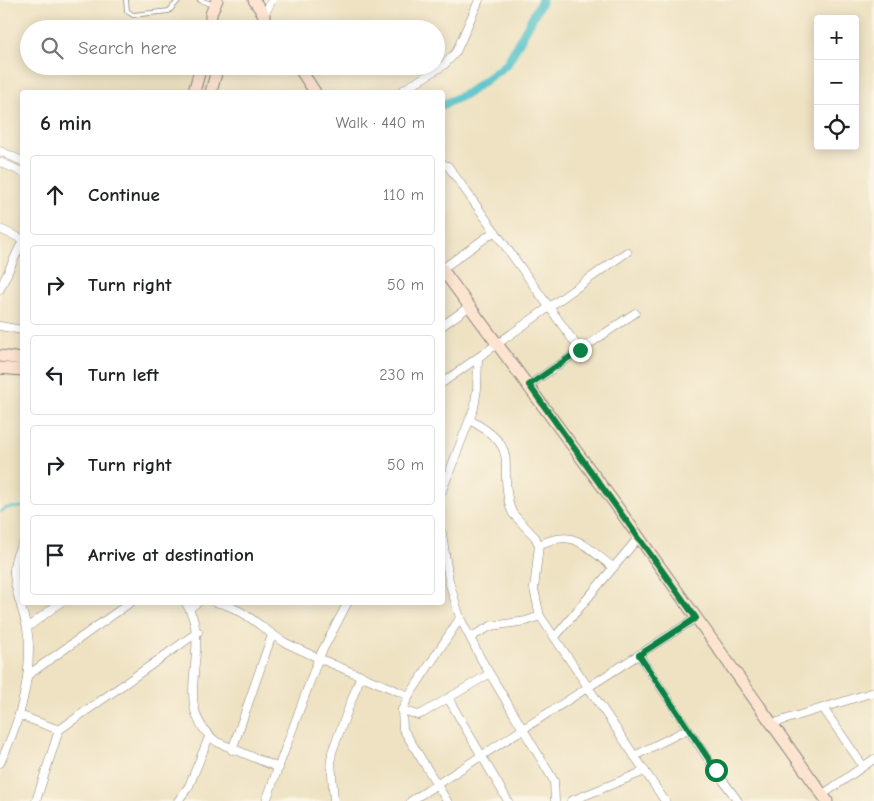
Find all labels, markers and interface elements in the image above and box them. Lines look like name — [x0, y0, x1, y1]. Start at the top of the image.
map controls — [814, 15, 859, 150]
button: + — [814, 15, 859, 60]
search box — [20, 20, 445, 75]
icon: search — [38, 34, 66, 62]
text: Search here — [78, 37, 177, 59]
button: − — [814, 60, 859, 105]
button: locate — [814, 105, 859, 150]
text: 6 min — [40, 111, 92, 135]
text: Walk · 440 m — [335, 114, 425, 132]
icon: ahead — [41, 181, 69, 209]
text: Continue — [88, 184, 160, 206]
text: 110 m — [383, 186, 424, 204]
icon: right — [41, 271, 69, 299]
text: Turn right — [88, 274, 172, 296]
text: 50 m — [387, 276, 424, 294]
route end — [569, 339, 592, 362]
icon: left — [41, 361, 69, 389]
text: Turn left — [88, 364, 159, 386]
text: 230 m — [379, 366, 424, 384]
icon: right — [41, 451, 69, 479]
text: Turn right — [88, 454, 172, 476]
text: 50 m — [387, 456, 424, 474]
icon: arrive — [41, 541, 69, 569]
text: Arrive at destination — [88, 544, 254, 566]
route start — [705, 759, 728, 782]

